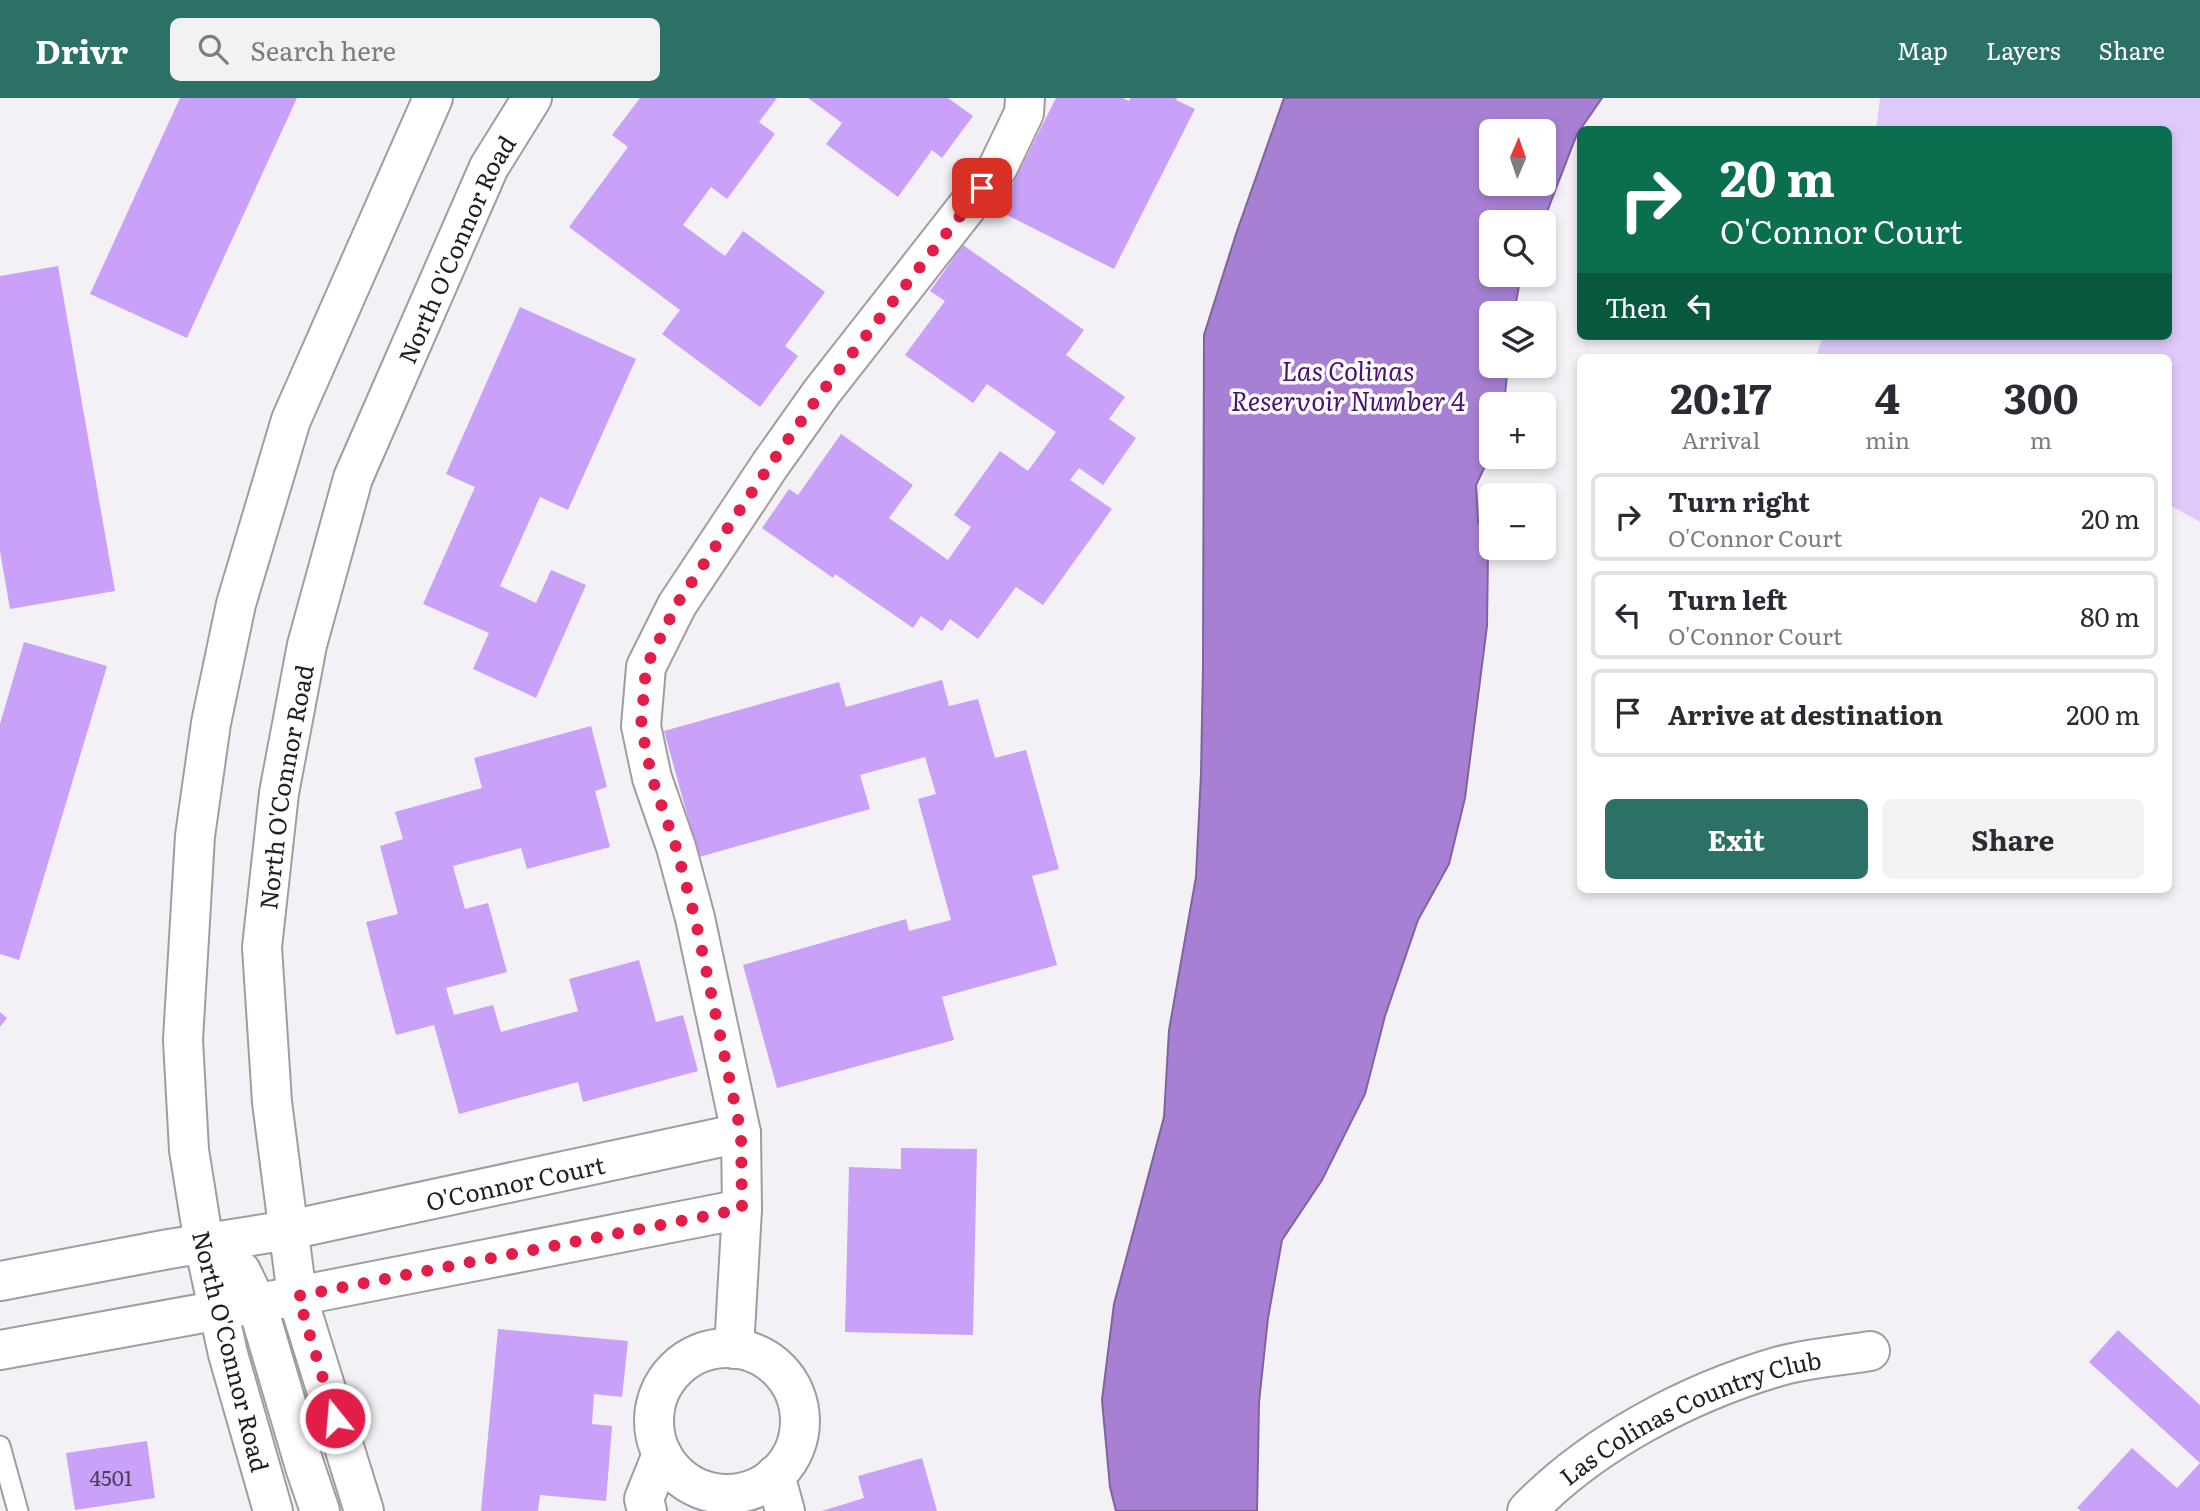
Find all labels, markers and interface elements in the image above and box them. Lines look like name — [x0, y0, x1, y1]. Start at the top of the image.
search box — [170, 18, 660, 81]
text: Drivr — [35, 25, 128, 74]
icon: search — [194, 30, 232, 68]
text: Search here — [250, 30, 396, 69]
text: Map — [1897, 32, 1948, 67]
text: Layers — [1986, 32, 2060, 67]
text: Share — [2098, 32, 2165, 67]
north arrow — [1479, 119, 1556, 196]
map controls — [1479, 119, 1556, 560]
street label: North O'Connor Road — [388, 127, 523, 368]
text: 20 m — [1720, 139, 1835, 212]
icon: right — [1605, 154, 1696, 245]
pin — [952, 158, 1012, 218]
icon: arrive — [963, 169, 1001, 207]
text: O'Connor Court — [1720, 206, 1963, 254]
button: search — [1479, 210, 1556, 287]
text: Then — [1605, 287, 1667, 326]
icon: left — [1681, 287, 1719, 325]
button: layers — [1479, 301, 1556, 378]
water label: Las Colinas Reservoir Number 4 — [1231, 350, 1465, 419]
text: 20:17 — [1670, 365, 1772, 427]
text: 4 — [1875, 365, 1900, 427]
text: 300 — [2003, 365, 2079, 427]
button: + — [1479, 392, 1556, 469]
text: Arrival — [1682, 422, 1760, 456]
text: min — [1865, 422, 1910, 456]
text: m — [2030, 422, 2052, 456]
text: Turn right — [1668, 481, 1810, 520]
button: − — [1479, 483, 1556, 560]
icon: right — [1609, 498, 1647, 536]
text: 20 m — [2081, 498, 2140, 537]
text: O'Connor Court — [1668, 520, 1842, 554]
text: Turn left — [1668, 579, 1787, 618]
icon: left — [1609, 596, 1647, 634]
text: 80 m — [2080, 596, 2140, 635]
text: O'Connor Court — [1668, 618, 1842, 652]
street label: North O'Connor Road — [249, 661, 321, 911]
icon: arrive — [1609, 694, 1647, 732]
text: Arrive at destination — [1668, 694, 1943, 733]
text: 200 m — [2066, 694, 2140, 733]
button: Exit — [1605, 799, 1868, 879]
button: Share — [1882, 799, 2144, 879]
street label: O'Connor Court — [422, 1145, 608, 1218]
street label: North O'Connor Road — [185, 1227, 279, 1476]
street label: Las Colinas Country Club — [1551, 1341, 1823, 1492]
position arrow — [298, 1381, 372, 1455]
house number: 4501 — [90, 1461, 133, 1492]

